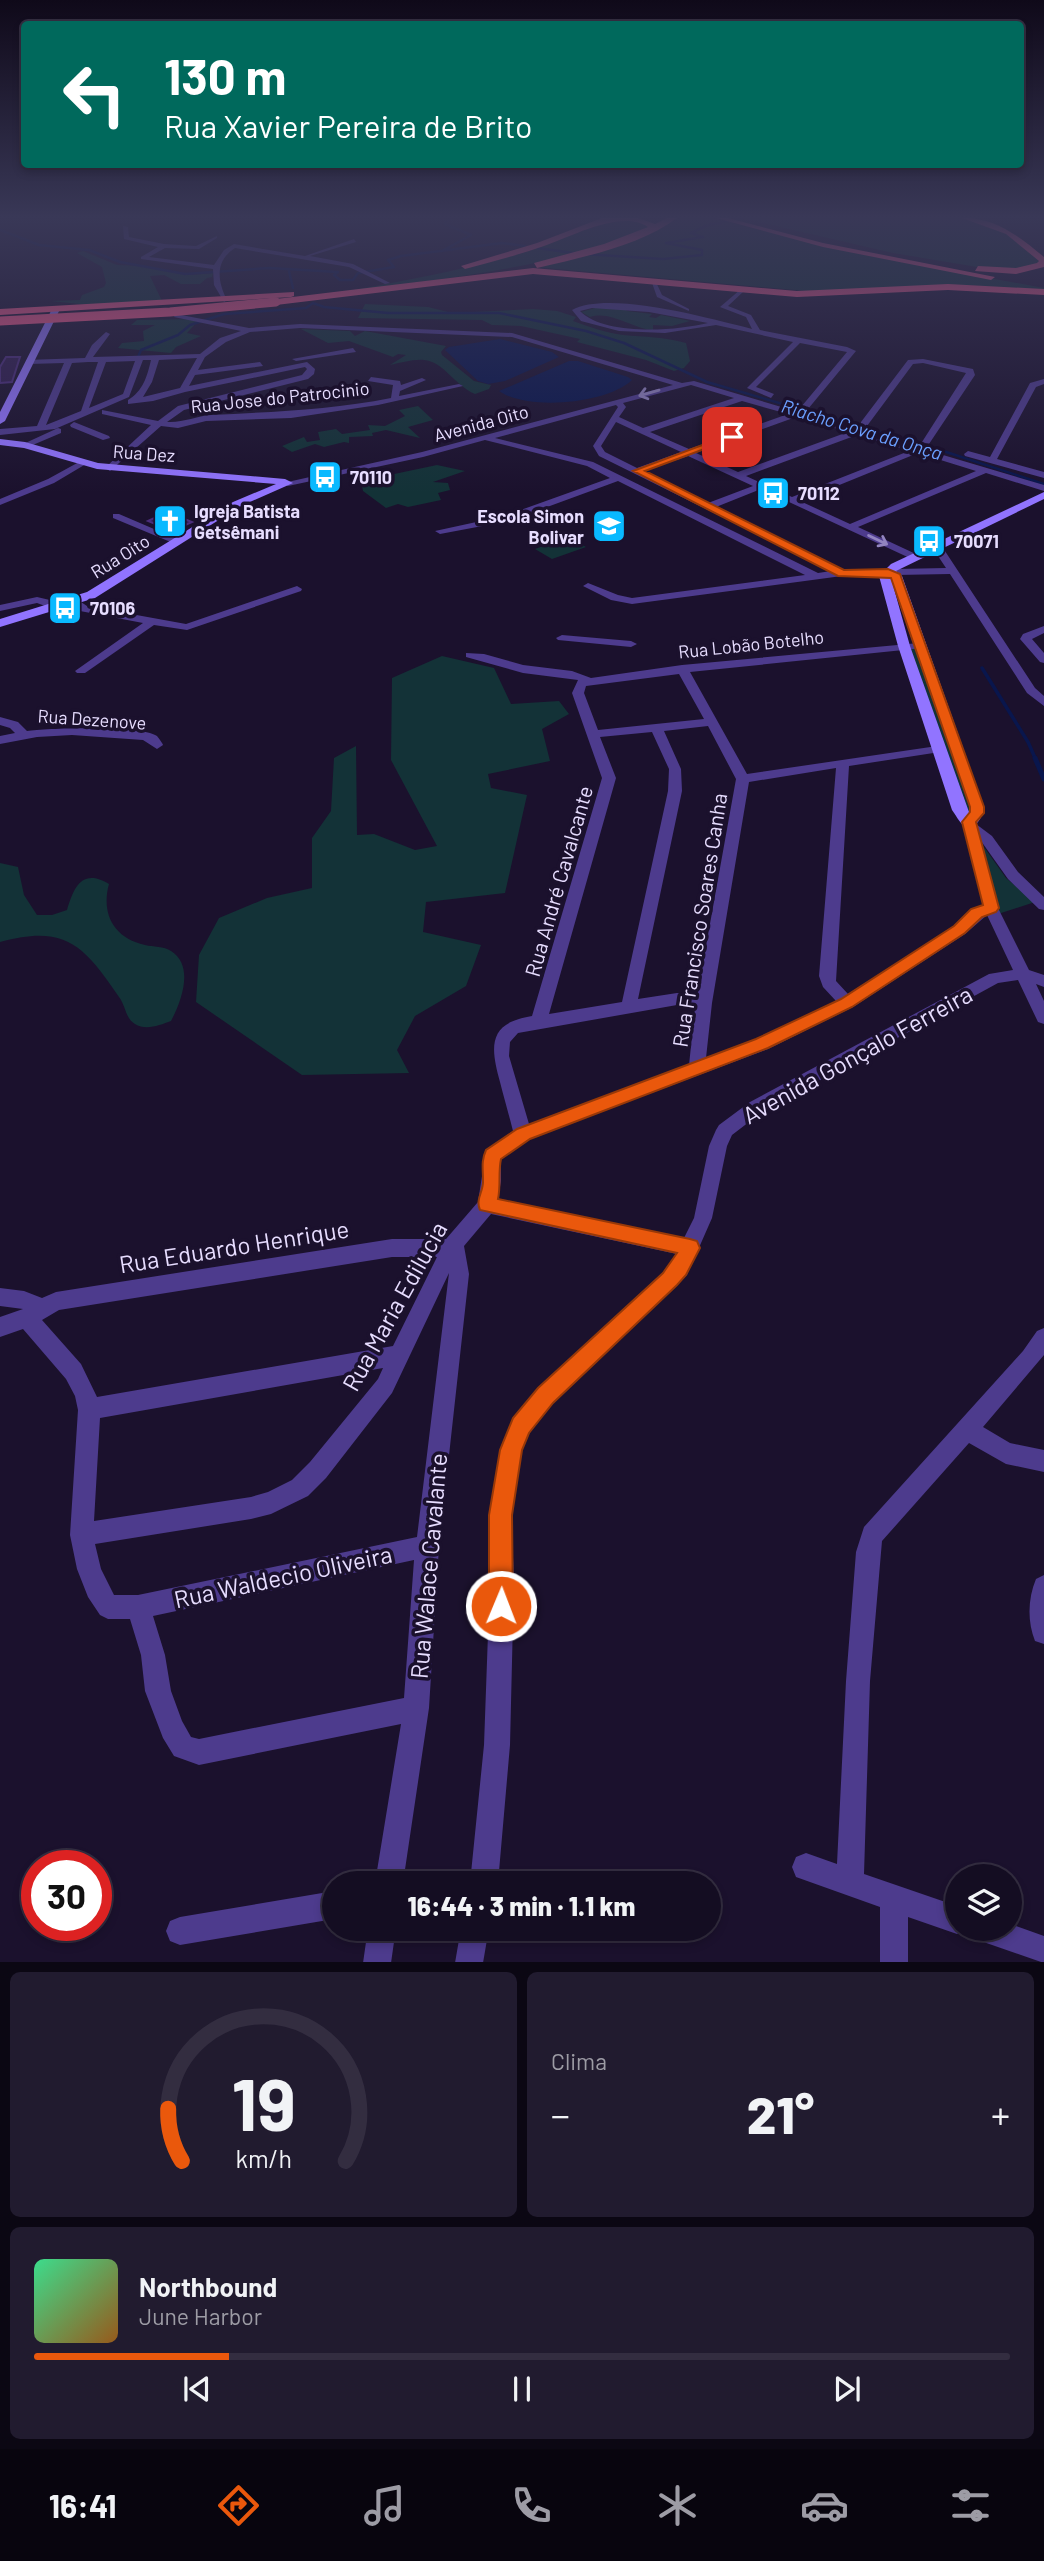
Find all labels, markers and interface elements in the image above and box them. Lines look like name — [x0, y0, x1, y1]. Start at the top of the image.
text: 130 m — [164, 46, 286, 105]
icon: left — [49, 49, 140, 140]
text: Rua Xavier Pereira de Brito — [164, 106, 533, 144]
street label: Rua Jose do Patrocinio — [190, 377, 370, 417]
one-way arrow — [638, 388, 660, 401]
water label: Riacho Cova da Onça — [779, 394, 945, 464]
street label: Avenida Oito — [431, 400, 531, 446]
pin — [702, 407, 762, 467]
icon: arrive — [713, 418, 751, 456]
street label: Rua Dez — [112, 440, 176, 466]
bus stop icon: 70110 — [306, 458, 344, 496]
place label: 70110 — [350, 466, 392, 488]
bus stop icon: 70112 — [754, 474, 792, 512]
place label: 70112 — [798, 482, 840, 504]
place label: Igreja Batista Getsêmani — [194, 500, 300, 543]
church icon: Igreja Batista Getsêmani — [151, 502, 189, 540]
place label: Escola Simon Bolivar — [477, 505, 584, 548]
school or university icon: Escola Simon Bolivar — [590, 507, 628, 545]
bus stop icon: 70071 — [910, 522, 948, 560]
street label: Rua Oito — [86, 529, 154, 583]
place label: 70071 — [954, 530, 999, 552]
one-way arrow — [867, 534, 888, 547]
bus stop icon: 70106 — [46, 589, 84, 627]
place label: 70106 — [90, 597, 136, 619]
street label: Rua Lobão Botelho — [677, 625, 825, 663]
street label: Rua Dezenove — [37, 704, 147, 734]
street label: Rua André Cavalcante — [519, 783, 597, 979]
street label: Rua Francisco Soares Canha — [667, 791, 731, 1049]
street label: Avenida Gonçalo Ferreira — [737, 979, 977, 1129]
street label: Rua Eduardo Henrique — [117, 1214, 351, 1278]
street label: Rua Maria Edilucia — [336, 1216, 452, 1396]
street label: Rua Walace Cavalante — [404, 1452, 452, 1680]
street label: Rua Waldecio Oliveira — [171, 1539, 395, 1613]
position arrow — [464, 1569, 538, 1643]
speed limit sign: 30 — [21, 1850, 112, 1941]
map controls — [945, 1864, 1022, 1941]
button: layers — [945, 1864, 1022, 1941]
text: 16:44 · 3 min · 1.1 km — [408, 1890, 635, 1921]
text: Clima — [551, 2047, 607, 2075]
text: 19 — [231, 2058, 296, 2146]
text: 21° — [747, 2082, 814, 2144]
text: − — [551, 2091, 570, 2137]
text: + — [991, 2091, 1010, 2137]
text: km/h — [235, 2142, 292, 2172]
text: Northbound — [139, 2271, 277, 2302]
text: June Harbor — [139, 2302, 262, 2330]
icon: previous — [178, 2370, 216, 2408]
icon: pause — [503, 2370, 541, 2408]
icon: next — [828, 2370, 866, 2408]
icon: directions — [214, 2481, 263, 2530]
icon: music — [360, 2481, 409, 2530]
icon: phone — [507, 2481, 556, 2530]
icon: climate — [653, 2481, 702, 2530]
icon: car — [800, 2481, 849, 2530]
icon: filters — [946, 2481, 995, 2530]
text: 16:41 — [49, 2486, 117, 2524]

